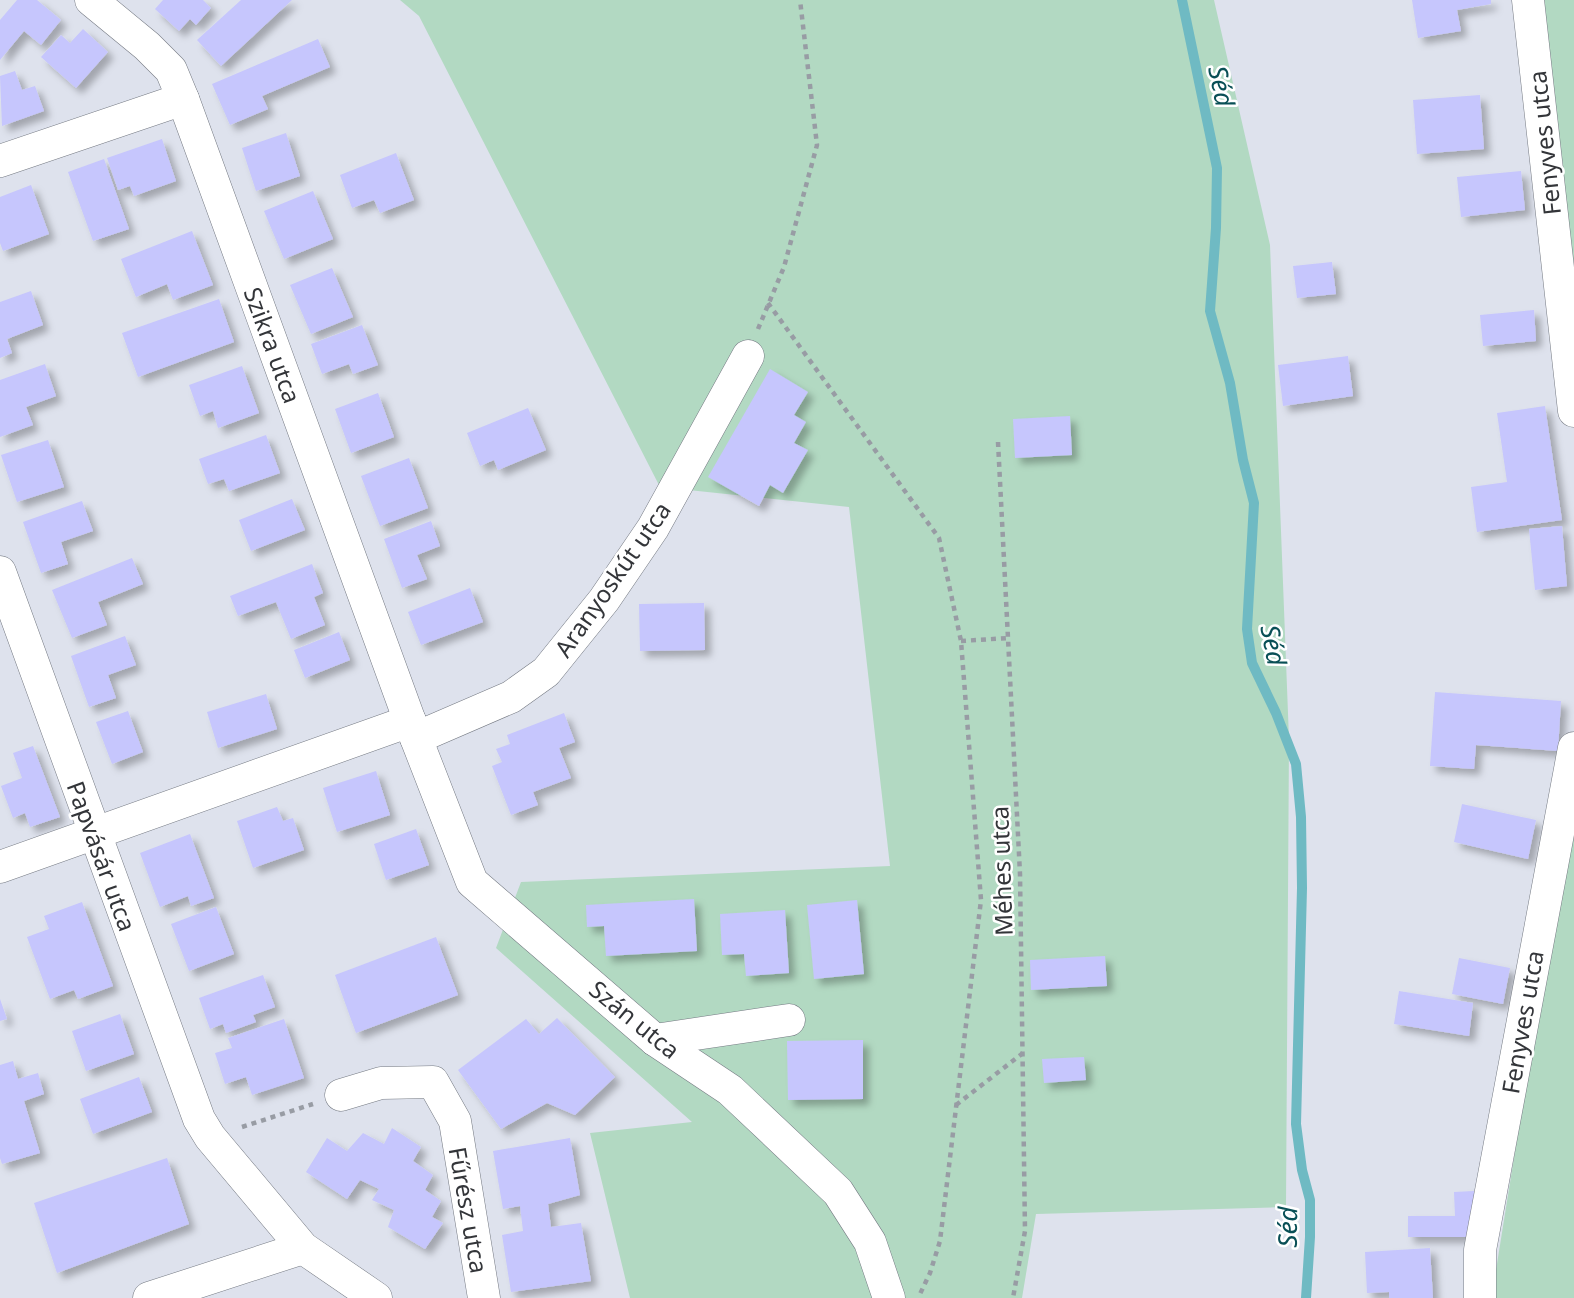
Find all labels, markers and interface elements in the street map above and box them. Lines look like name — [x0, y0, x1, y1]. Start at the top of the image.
water label: Séd — [1200, 62, 1244, 111]
street label: Fenyves utca — [1520, 69, 1568, 217]
street label: Szikra utca — [237, 282, 309, 408]
street label: Aranyoskút utca — [546, 495, 678, 663]
water label: Séd — [1252, 621, 1296, 670]
street label: Papvásár utca — [60, 776, 144, 936]
street label: Méhes utca — [982, 806, 1020, 936]
street label: Fenyves utca — [1493, 948, 1551, 1096]
street label: Szán utca — [583, 972, 687, 1066]
street label: Fűrész utca — [442, 1144, 496, 1276]
water label: Séd — [1269, 1205, 1305, 1248]

